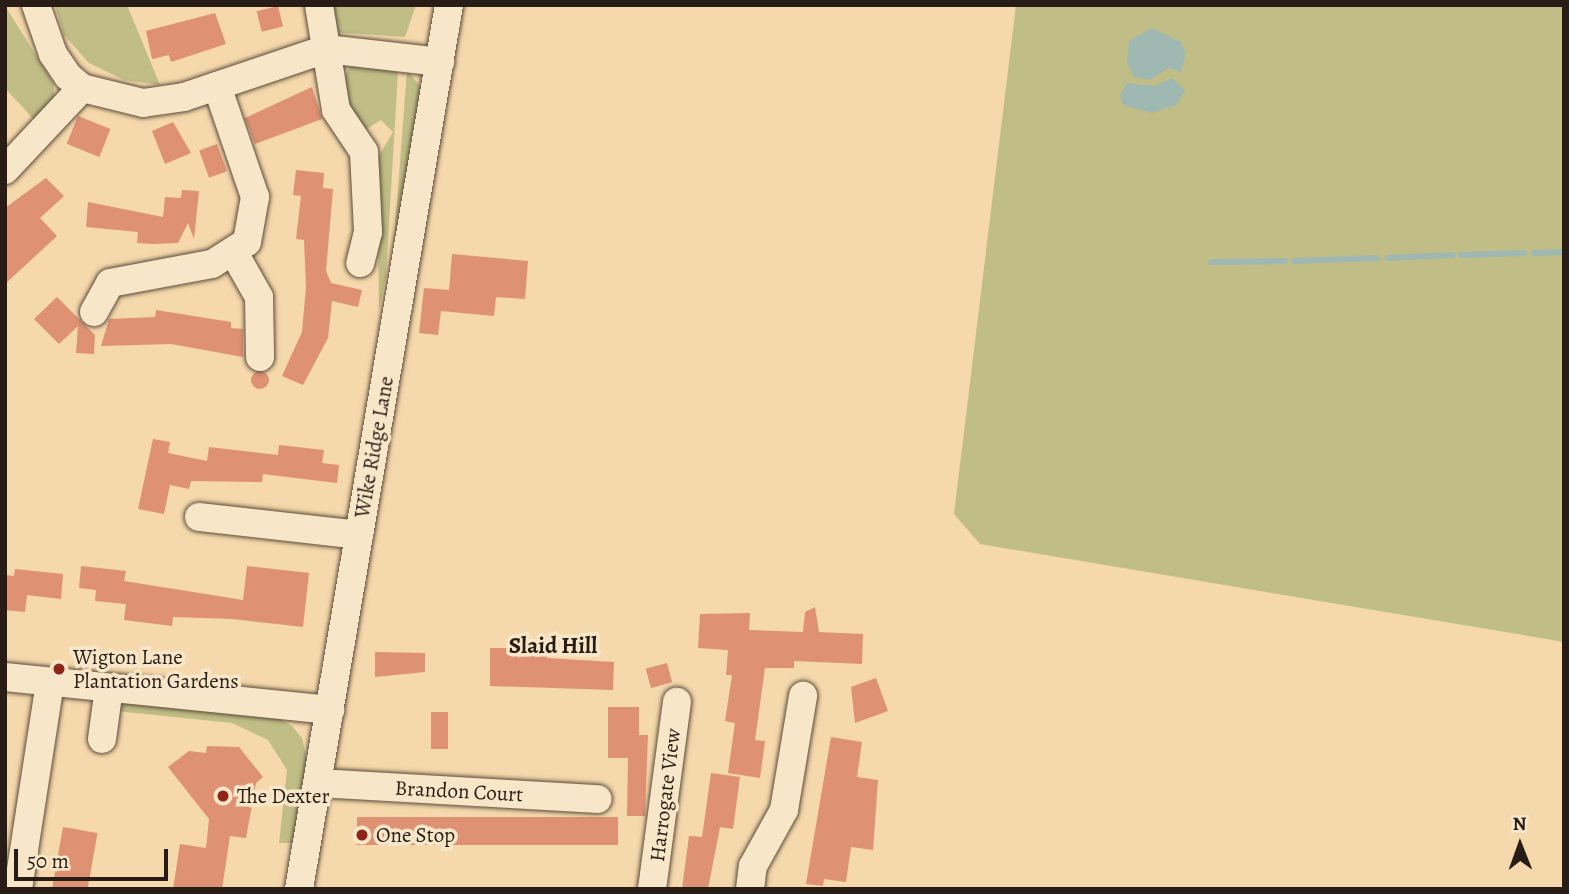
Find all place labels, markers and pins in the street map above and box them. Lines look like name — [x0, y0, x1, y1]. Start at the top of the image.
place label: Wigton Lane Plantation Gardens — [73, 644, 239, 694]
marker: Wigton Lane Plantation Gardens — [51, 661, 67, 677]
place label: The Dexter — [237, 783, 329, 809]
marker: The Dexter — [215, 788, 231, 804]
place label: One Stop — [376, 822, 455, 848]
marker: One Stop — [354, 827, 370, 843]

